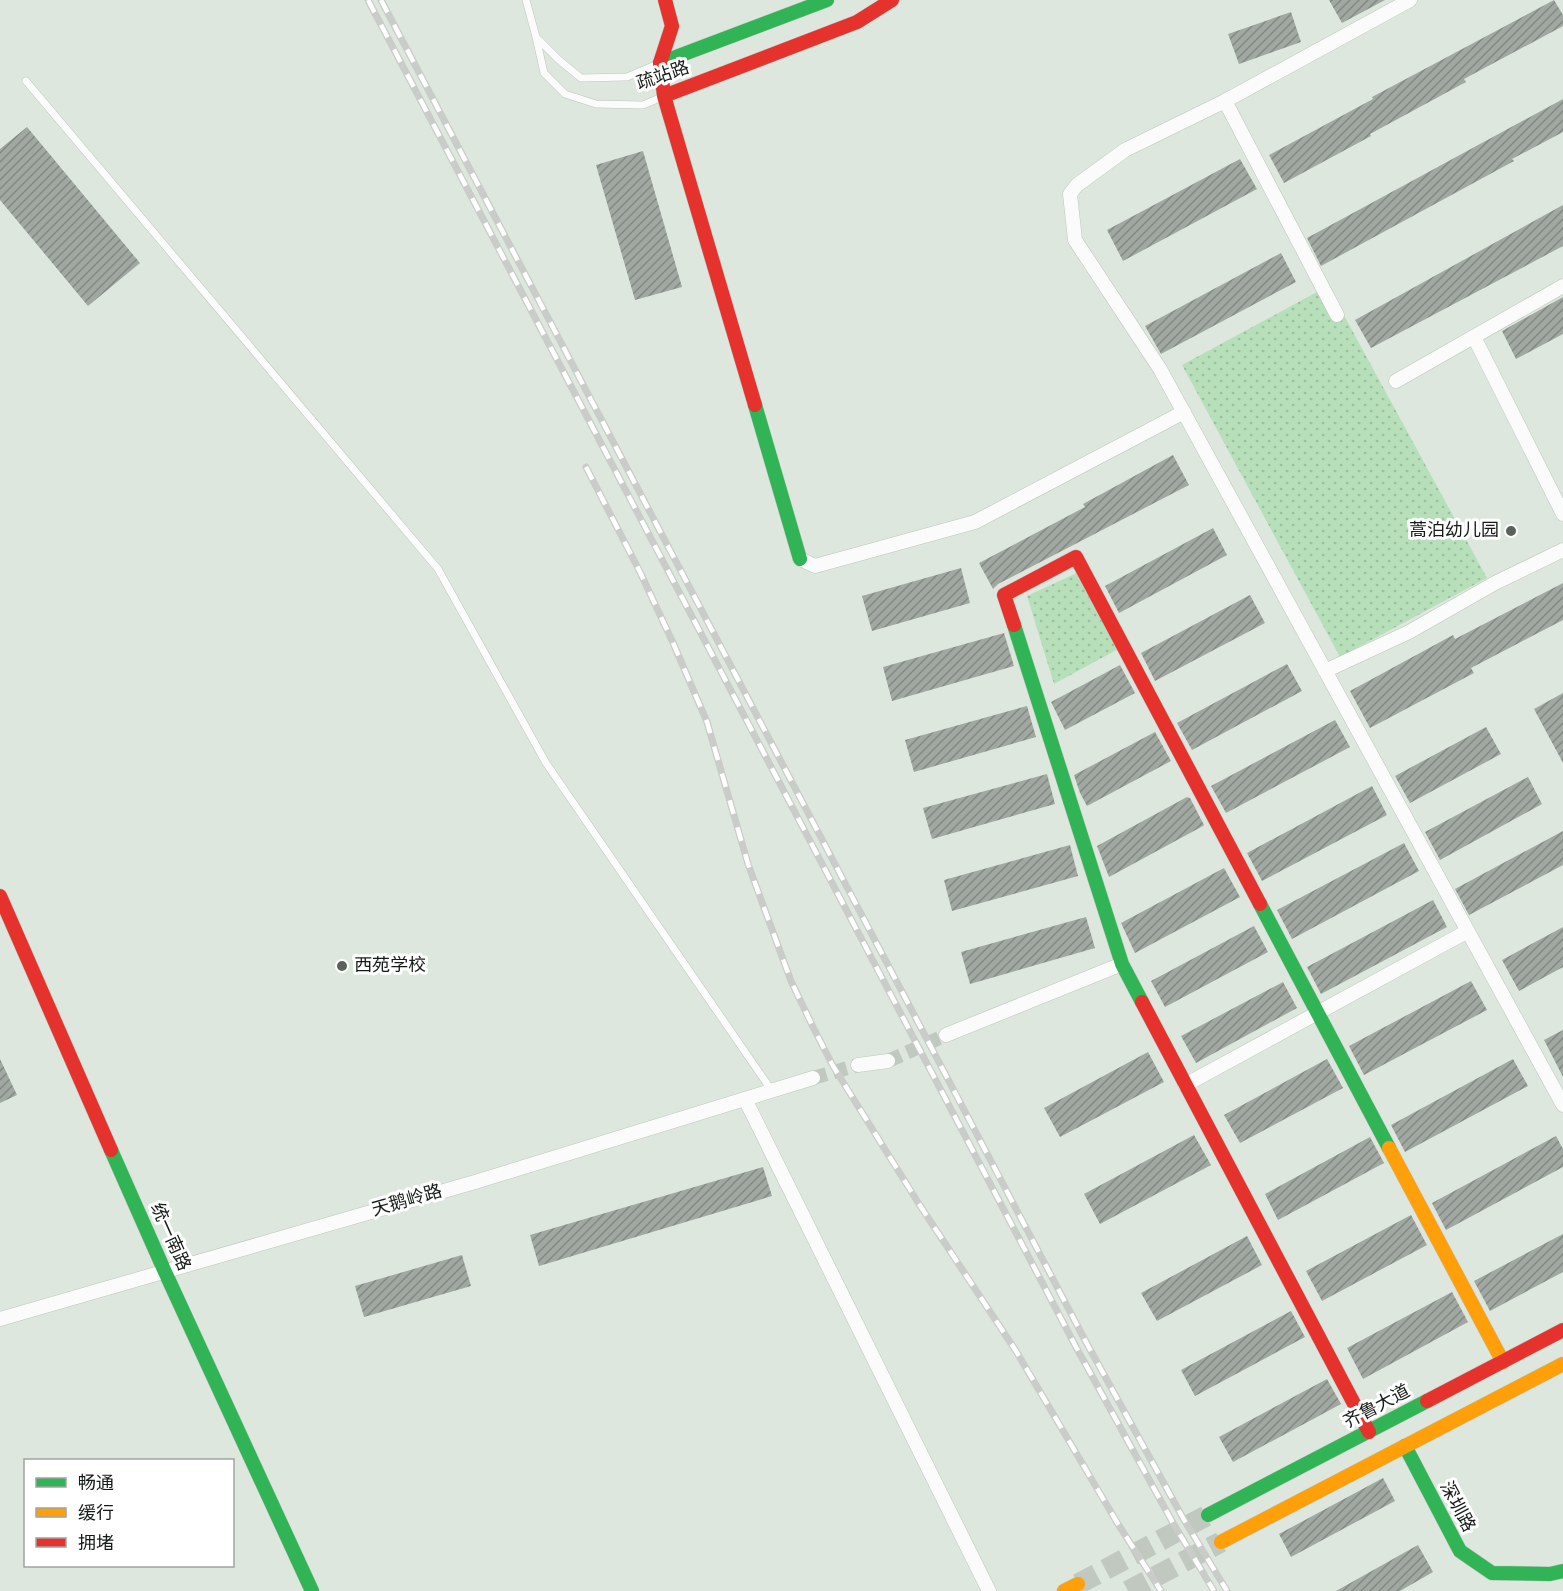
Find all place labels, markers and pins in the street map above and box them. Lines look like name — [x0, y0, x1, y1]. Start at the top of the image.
place label: 蒿泊幼儿园 — [1409, 520, 1499, 540]
marker: 蒿泊幼儿园 — [1504, 524, 1518, 538]
place label: 西苑学校 — [354, 955, 426, 975]
marker: 西苑学校 — [335, 959, 349, 973]

